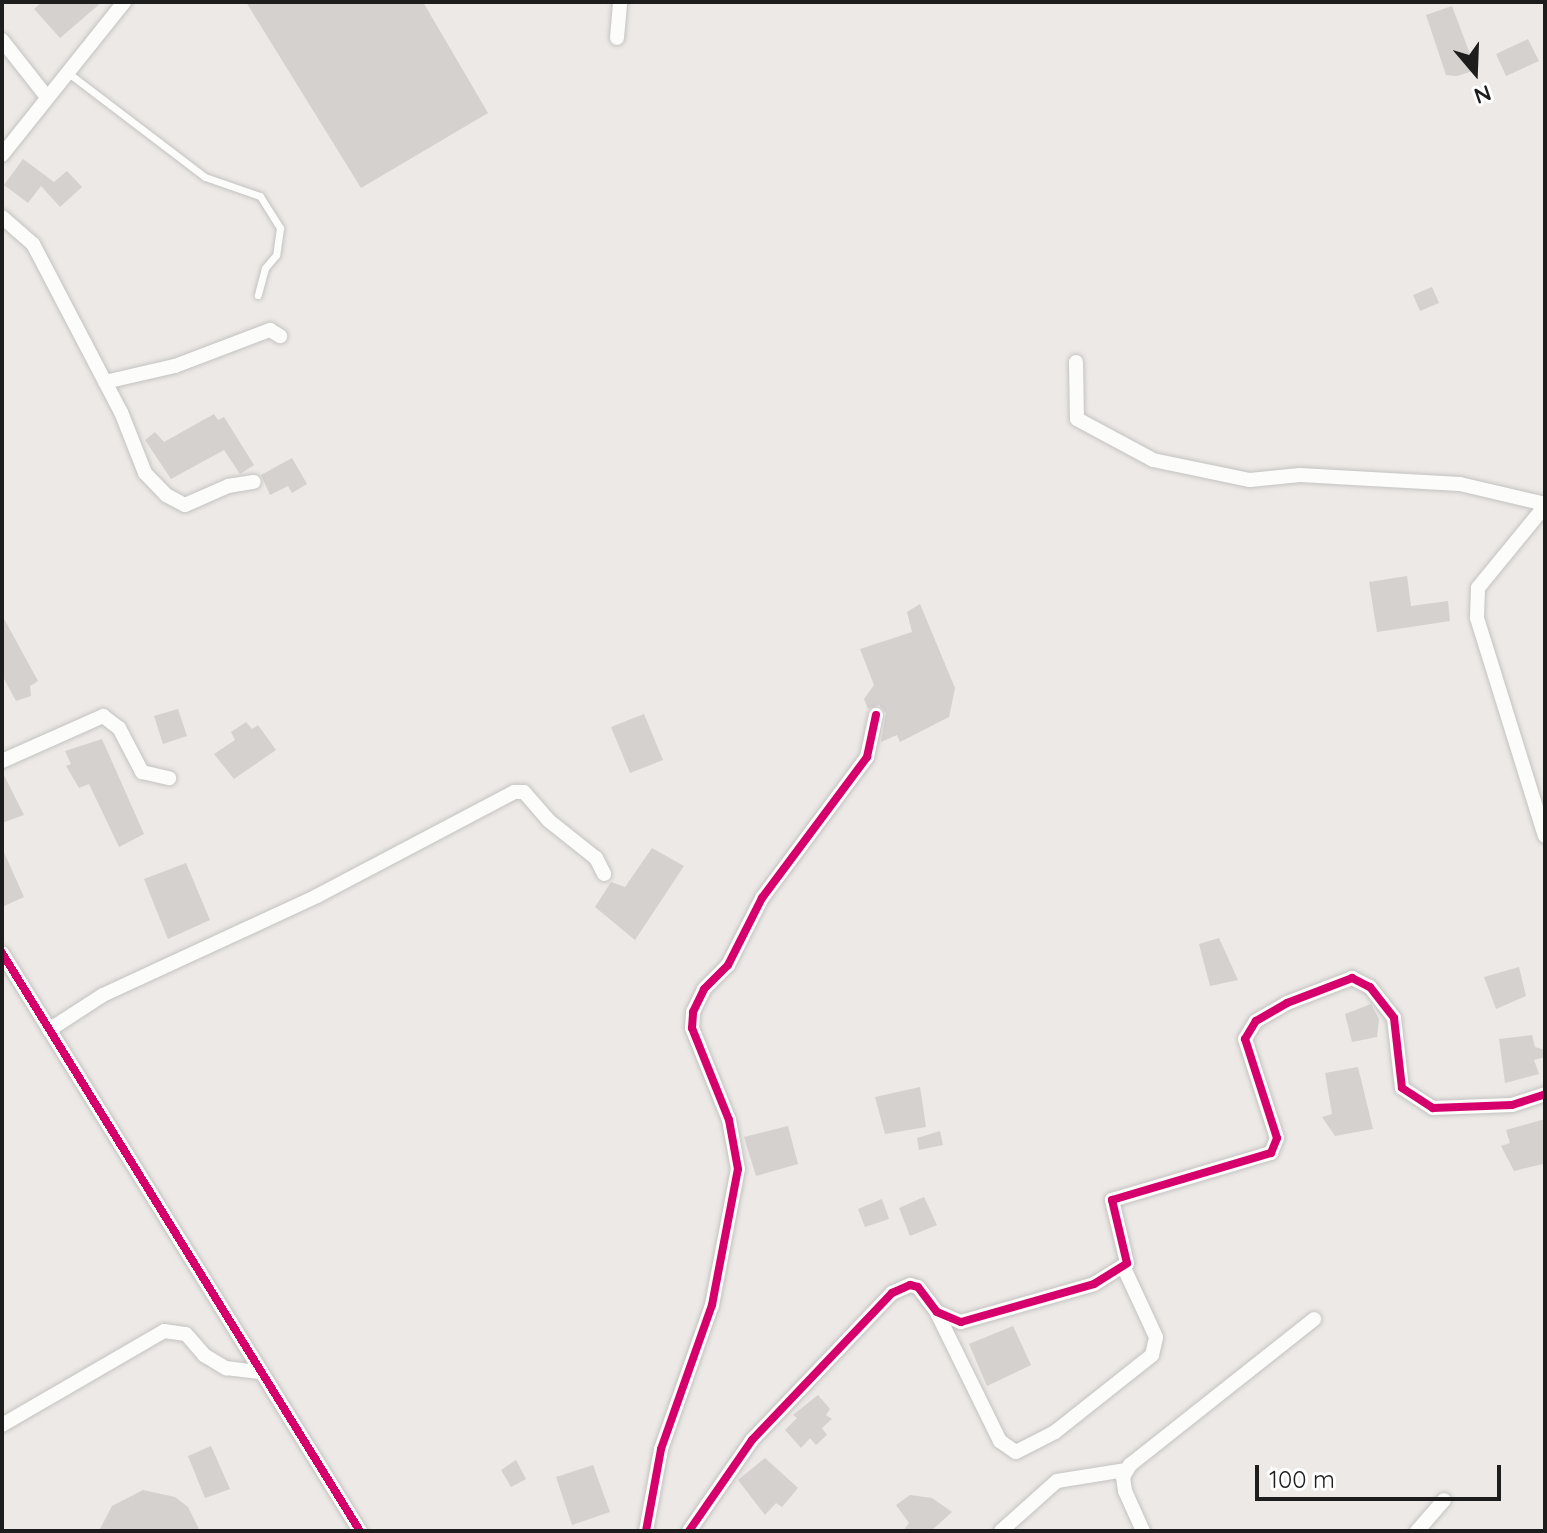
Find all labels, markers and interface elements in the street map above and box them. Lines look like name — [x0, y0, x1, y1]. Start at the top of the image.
north arrow — [1435, 32, 1515, 112]
text: N — [1471, 79, 1495, 111]
scale bar — [1259, 1449, 1505, 1499]
text: 100 m — [1269, 1464, 1335, 1494]

